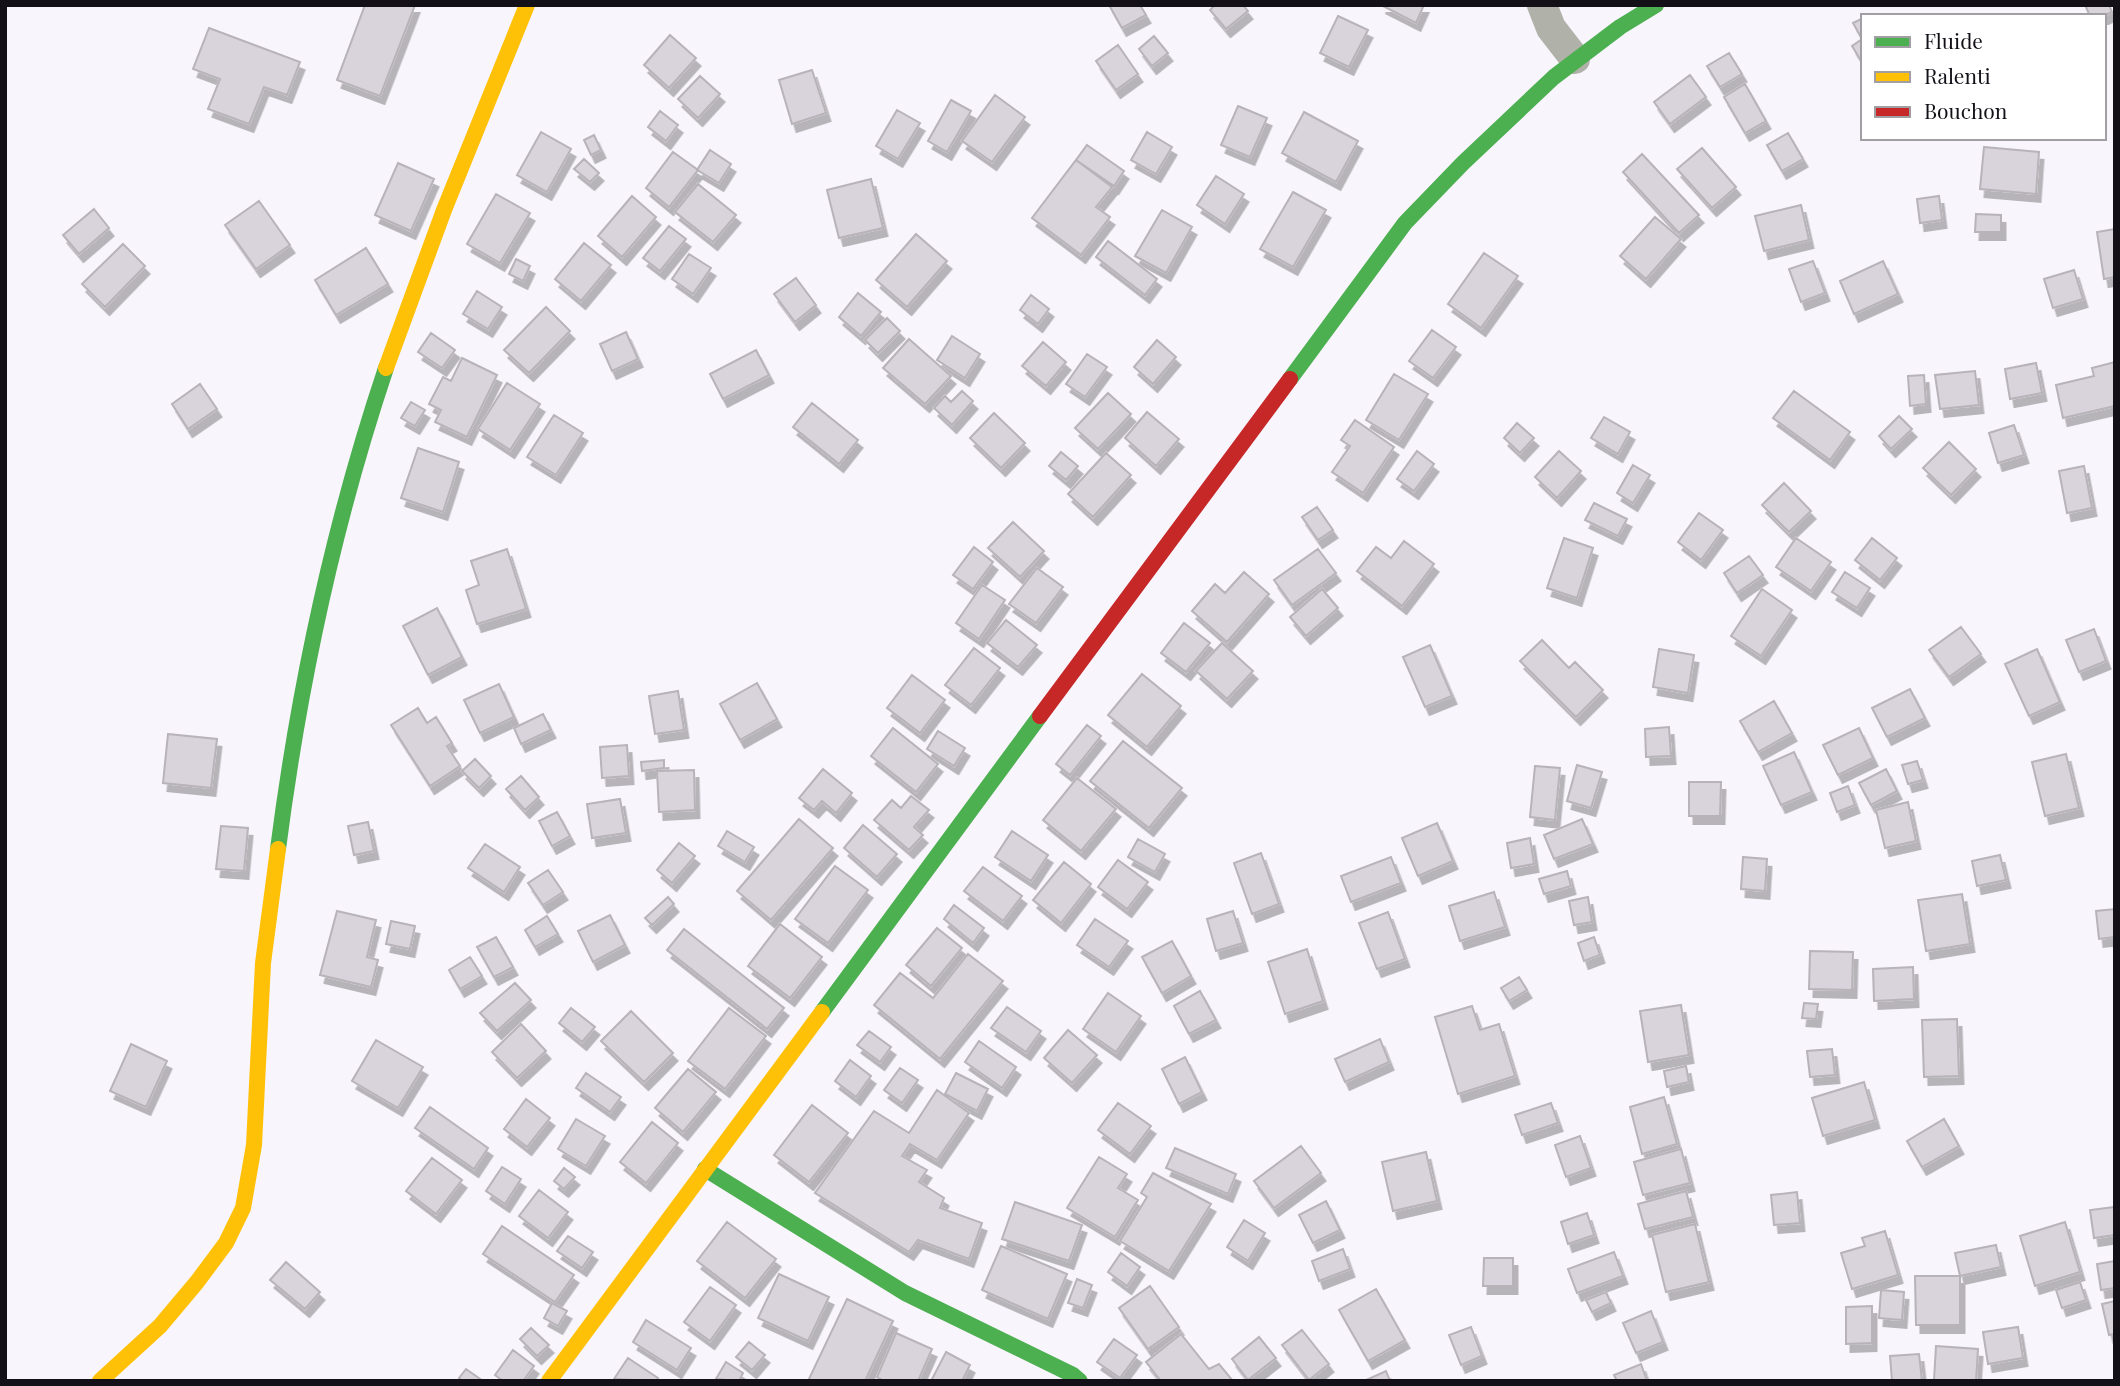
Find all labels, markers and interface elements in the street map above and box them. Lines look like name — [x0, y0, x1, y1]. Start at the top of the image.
legend — [1861, 14, 2106, 140]
text: Fluide — [1924, 26, 1983, 54]
text: Ralenti — [1924, 61, 1991, 89]
text: Bouchon — [1924, 96, 2008, 124]

